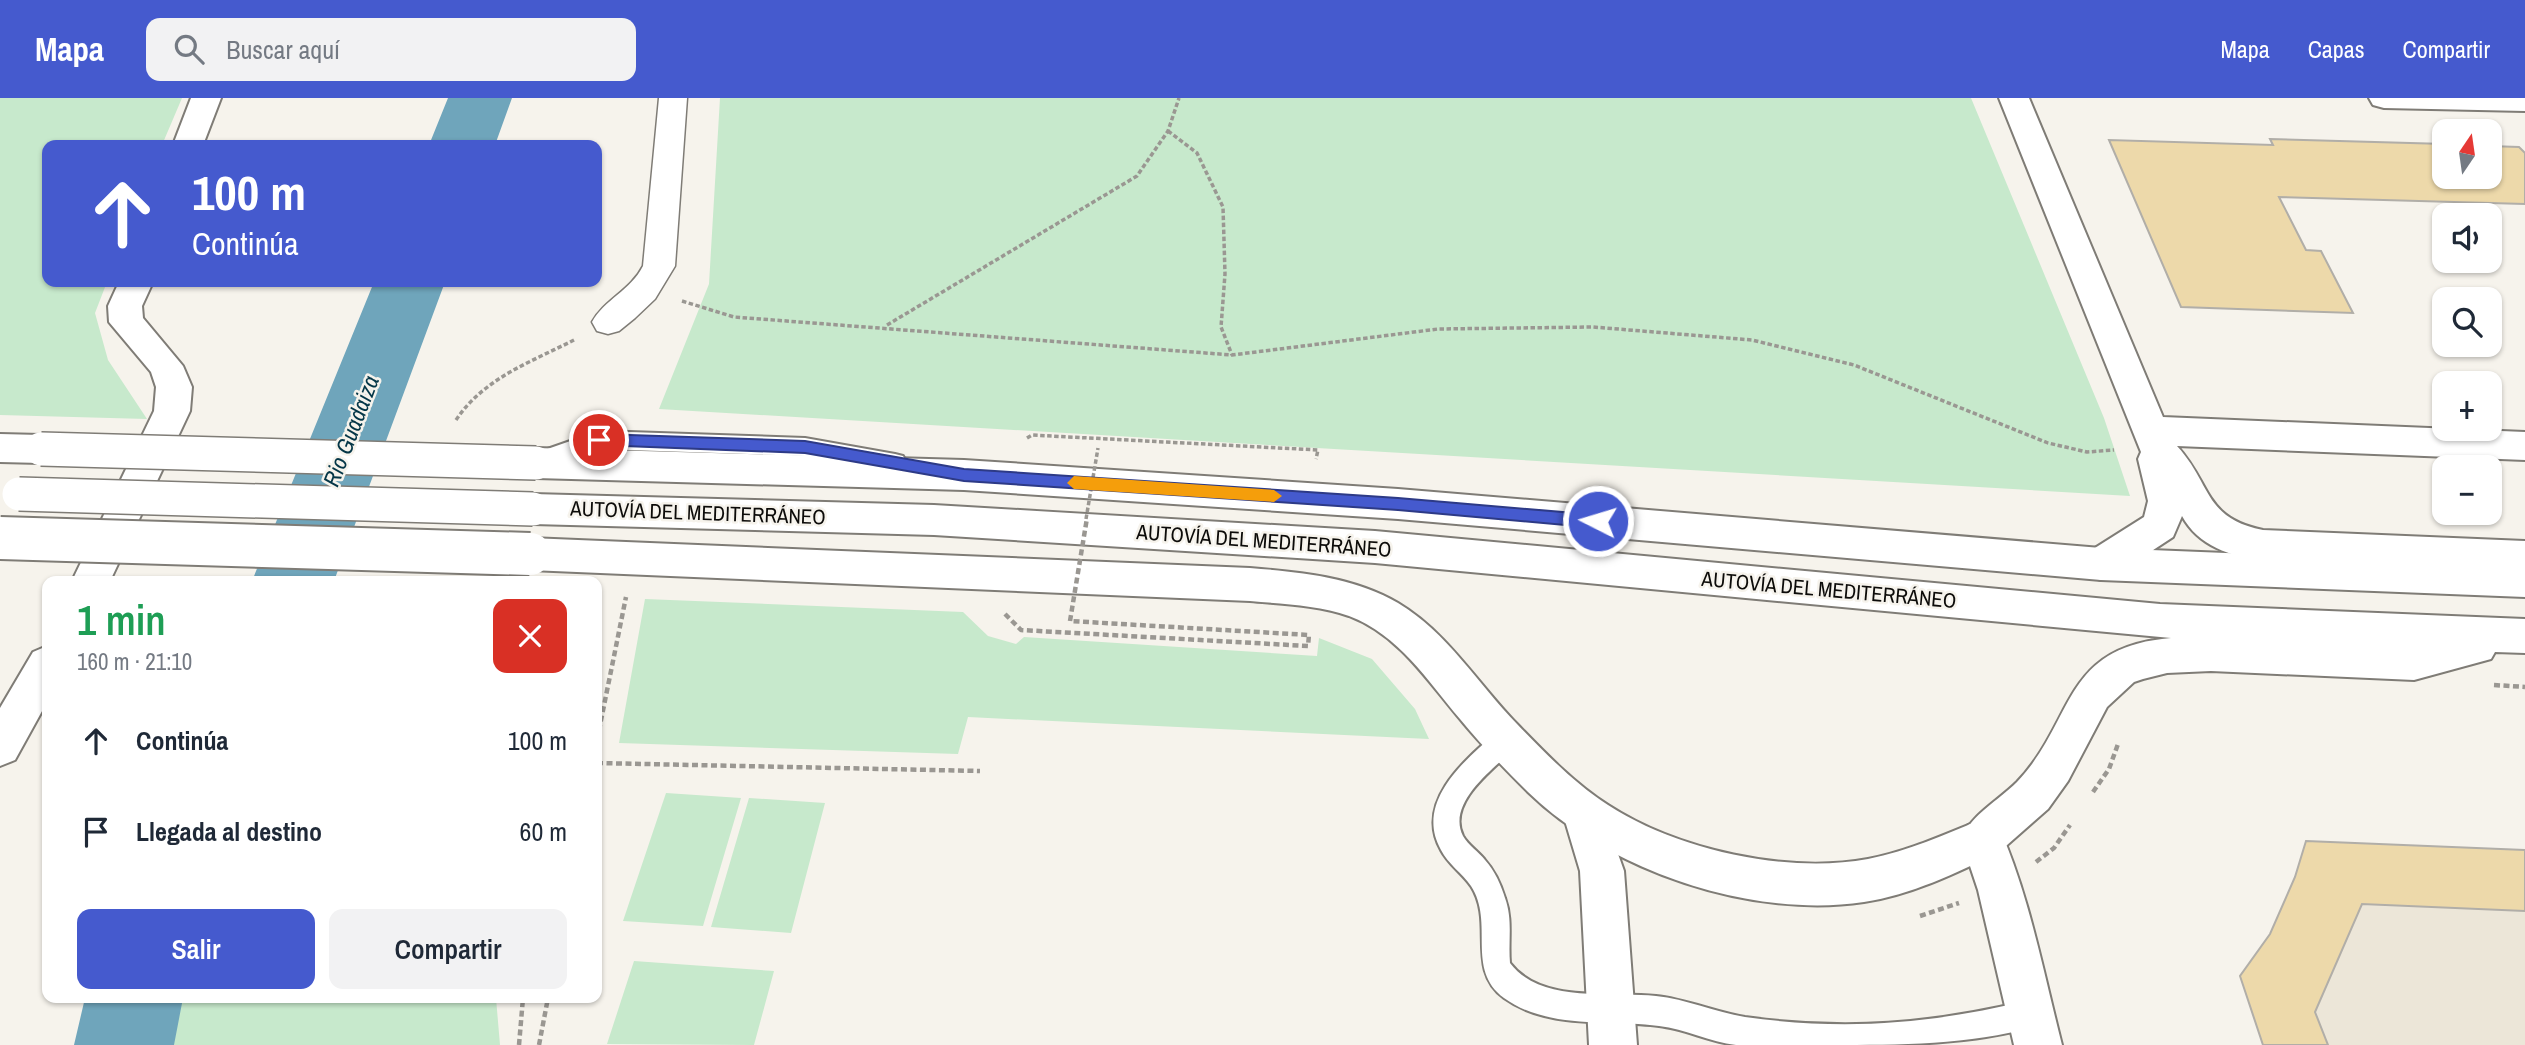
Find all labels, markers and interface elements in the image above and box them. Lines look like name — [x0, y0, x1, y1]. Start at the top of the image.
search box — [146, 18, 636, 81]
text: Mapa — [35, 27, 104, 71]
icon: search — [170, 30, 208, 68]
text: Buscar aquí — [226, 32, 340, 67]
text: Mapa — [2220, 33, 2270, 65]
text: Capas — [2308, 33, 2365, 65]
text: Compartir — [2403, 33, 2490, 65]
north arrow — [2432, 119, 2502, 189]
map controls — [2432, 119, 2502, 525]
text: 100 m — [192, 159, 306, 225]
icon: ahead — [77, 168, 168, 259]
button: sound — [2432, 203, 2502, 273]
text: Continúa — [192, 222, 299, 265]
button: search — [2432, 287, 2502, 357]
water label: Rio Guadaiza — [315, 371, 386, 491]
button: + — [2432, 371, 2502, 441]
pin — [569, 410, 629, 470]
icon: arrive — [580, 421, 618, 459]
button: − — [2432, 455, 2502, 525]
position arrow — [1561, 484, 1635, 558]
street label: AUTOVÍA DEL MEDITERRÁNEO — [569, 494, 826, 531]
street label: AUTOVÍA DEL MEDITERRÁNEO — [1135, 517, 1393, 564]
street label: AUTOVÍA DEL MEDITERRÁNEO — [1700, 564, 1958, 615]
text: 1 min — [77, 592, 166, 648]
button: close — [493, 599, 567, 673]
text: 160 m · 21:10 — [77, 646, 192, 677]
icon: ahead — [77, 722, 115, 760]
text: Continúa — [136, 723, 228, 758]
text: 100 m — [508, 723, 567, 758]
icon: arrive — [77, 813, 115, 851]
text: Llegada al destino — [136, 814, 322, 849]
text: 60 m — [520, 814, 567, 849]
button: Salir — [77, 909, 315, 989]
button: Compartir — [329, 909, 567, 989]

